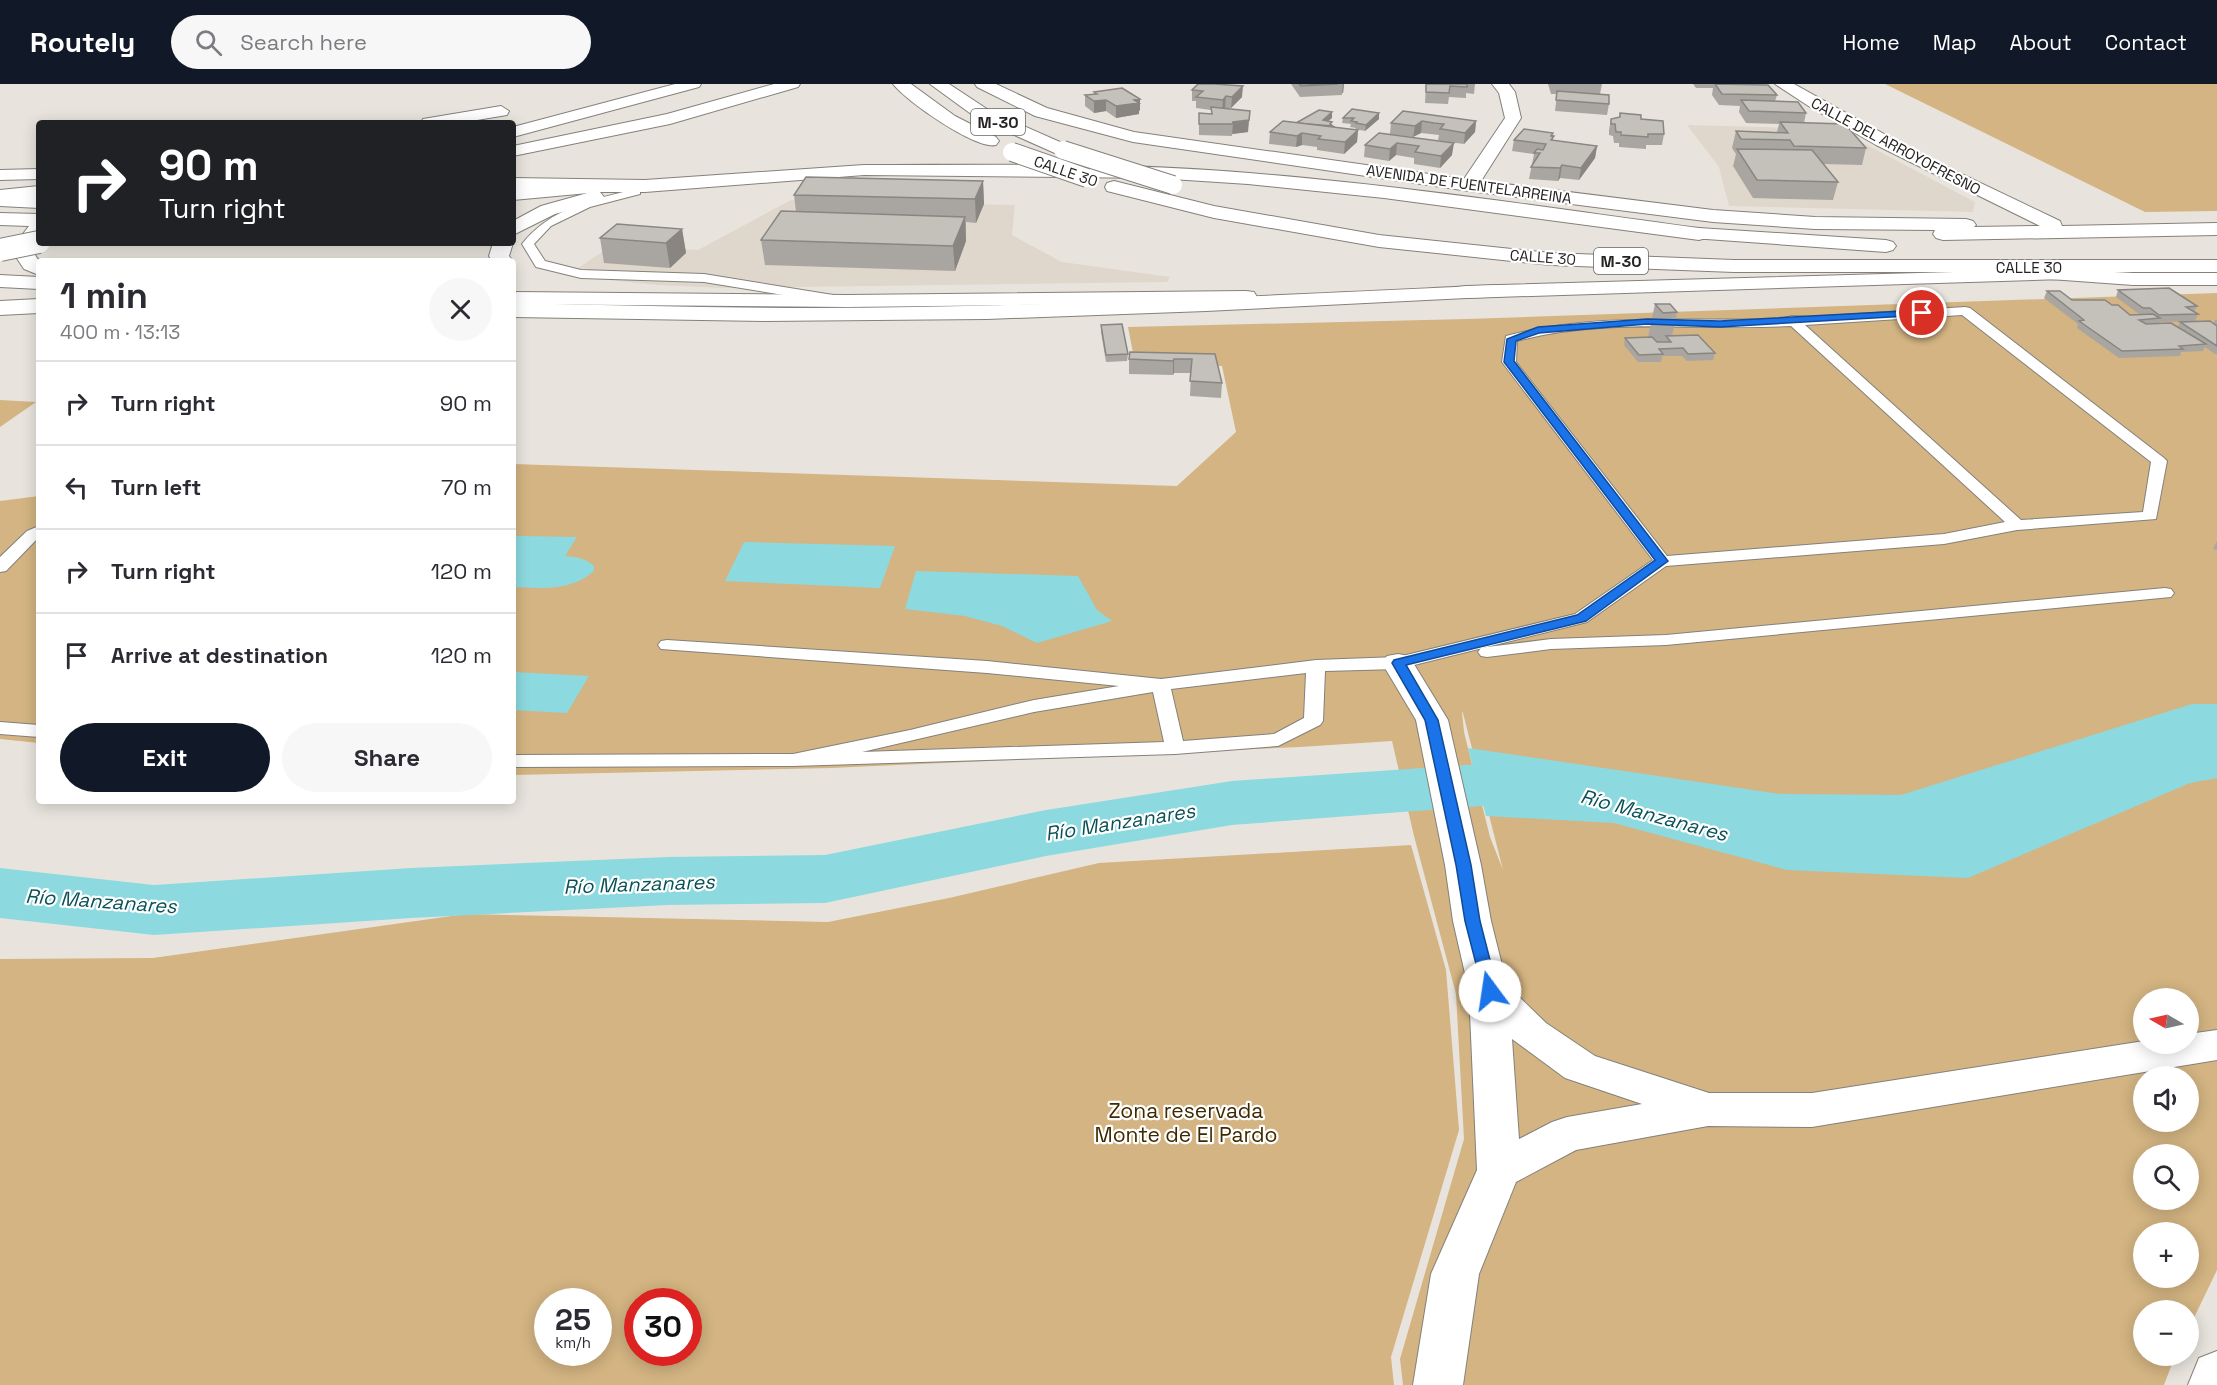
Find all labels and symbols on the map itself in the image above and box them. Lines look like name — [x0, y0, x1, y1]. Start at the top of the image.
street label: CALLE DEL ARROYOFRESNO — [1808, 93, 1984, 199]
road number: M-30 — [971, 109, 1025, 135]
street label: CALLE 30 — [1032, 151, 1100, 191]
street label: AVENIDA DE FUENTELARREINA — [1365, 160, 1573, 208]
street label: CALLE 30 — [1509, 245, 1577, 269]
road number: M-30 — [1594, 248, 1648, 274]
street label: CALLE 30 — [1996, 258, 2062, 277]
pin — [1896, 287, 1947, 338]
water label: Río Manzanares — [1578, 783, 1732, 848]
water label: Río Manzanares — [1043, 797, 1198, 847]
water label: Río Manzanares — [563, 868, 716, 900]
water label: Río Manzanares — [25, 883, 179, 919]
position arrow — [1458, 959, 1522, 1023]
north arrow — [2133, 988, 2199, 1054]
park label: Zona reservada Monte de El Pardo — [1094, 1097, 1278, 1148]
speed limit sign: 30 — [624, 1288, 702, 1366]

